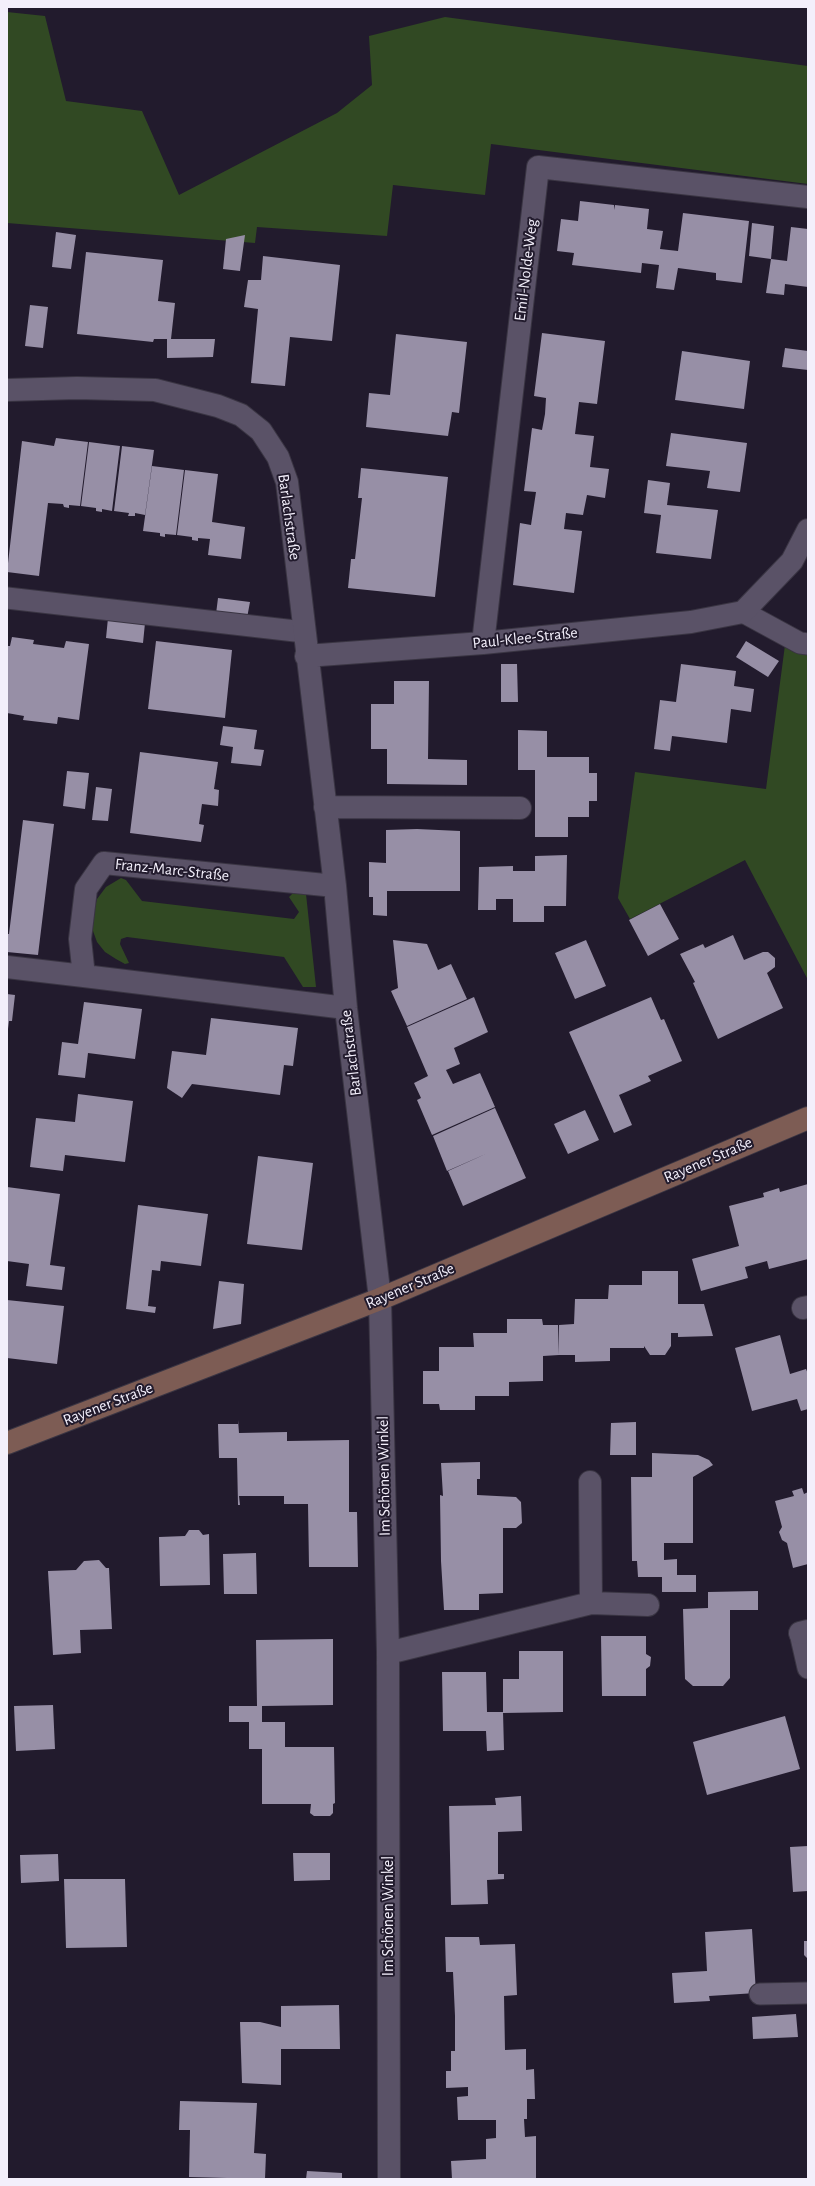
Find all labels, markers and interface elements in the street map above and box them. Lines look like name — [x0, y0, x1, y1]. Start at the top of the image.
street label: Emil-Nolde-Weg — [510, 218, 542, 322]
street label: Barlachstraße — [273, 473, 305, 561]
street label: Paul-Klee-Straße — [472, 623, 578, 653]
street label: Franz-Marc-Straße — [114, 854, 230, 886]
street label: Barlachstraße — [336, 1009, 366, 1097]
street label: Rayener Straße — [661, 1133, 755, 1187]
street label: Rayener Straße — [363, 1259, 457, 1313]
street label: Rayener Straße — [60, 1378, 156, 1430]
street label: Im Schönen Winkel — [373, 1416, 395, 1536]
street label: Im Schönen Winkel — [378, 1856, 398, 1976]

